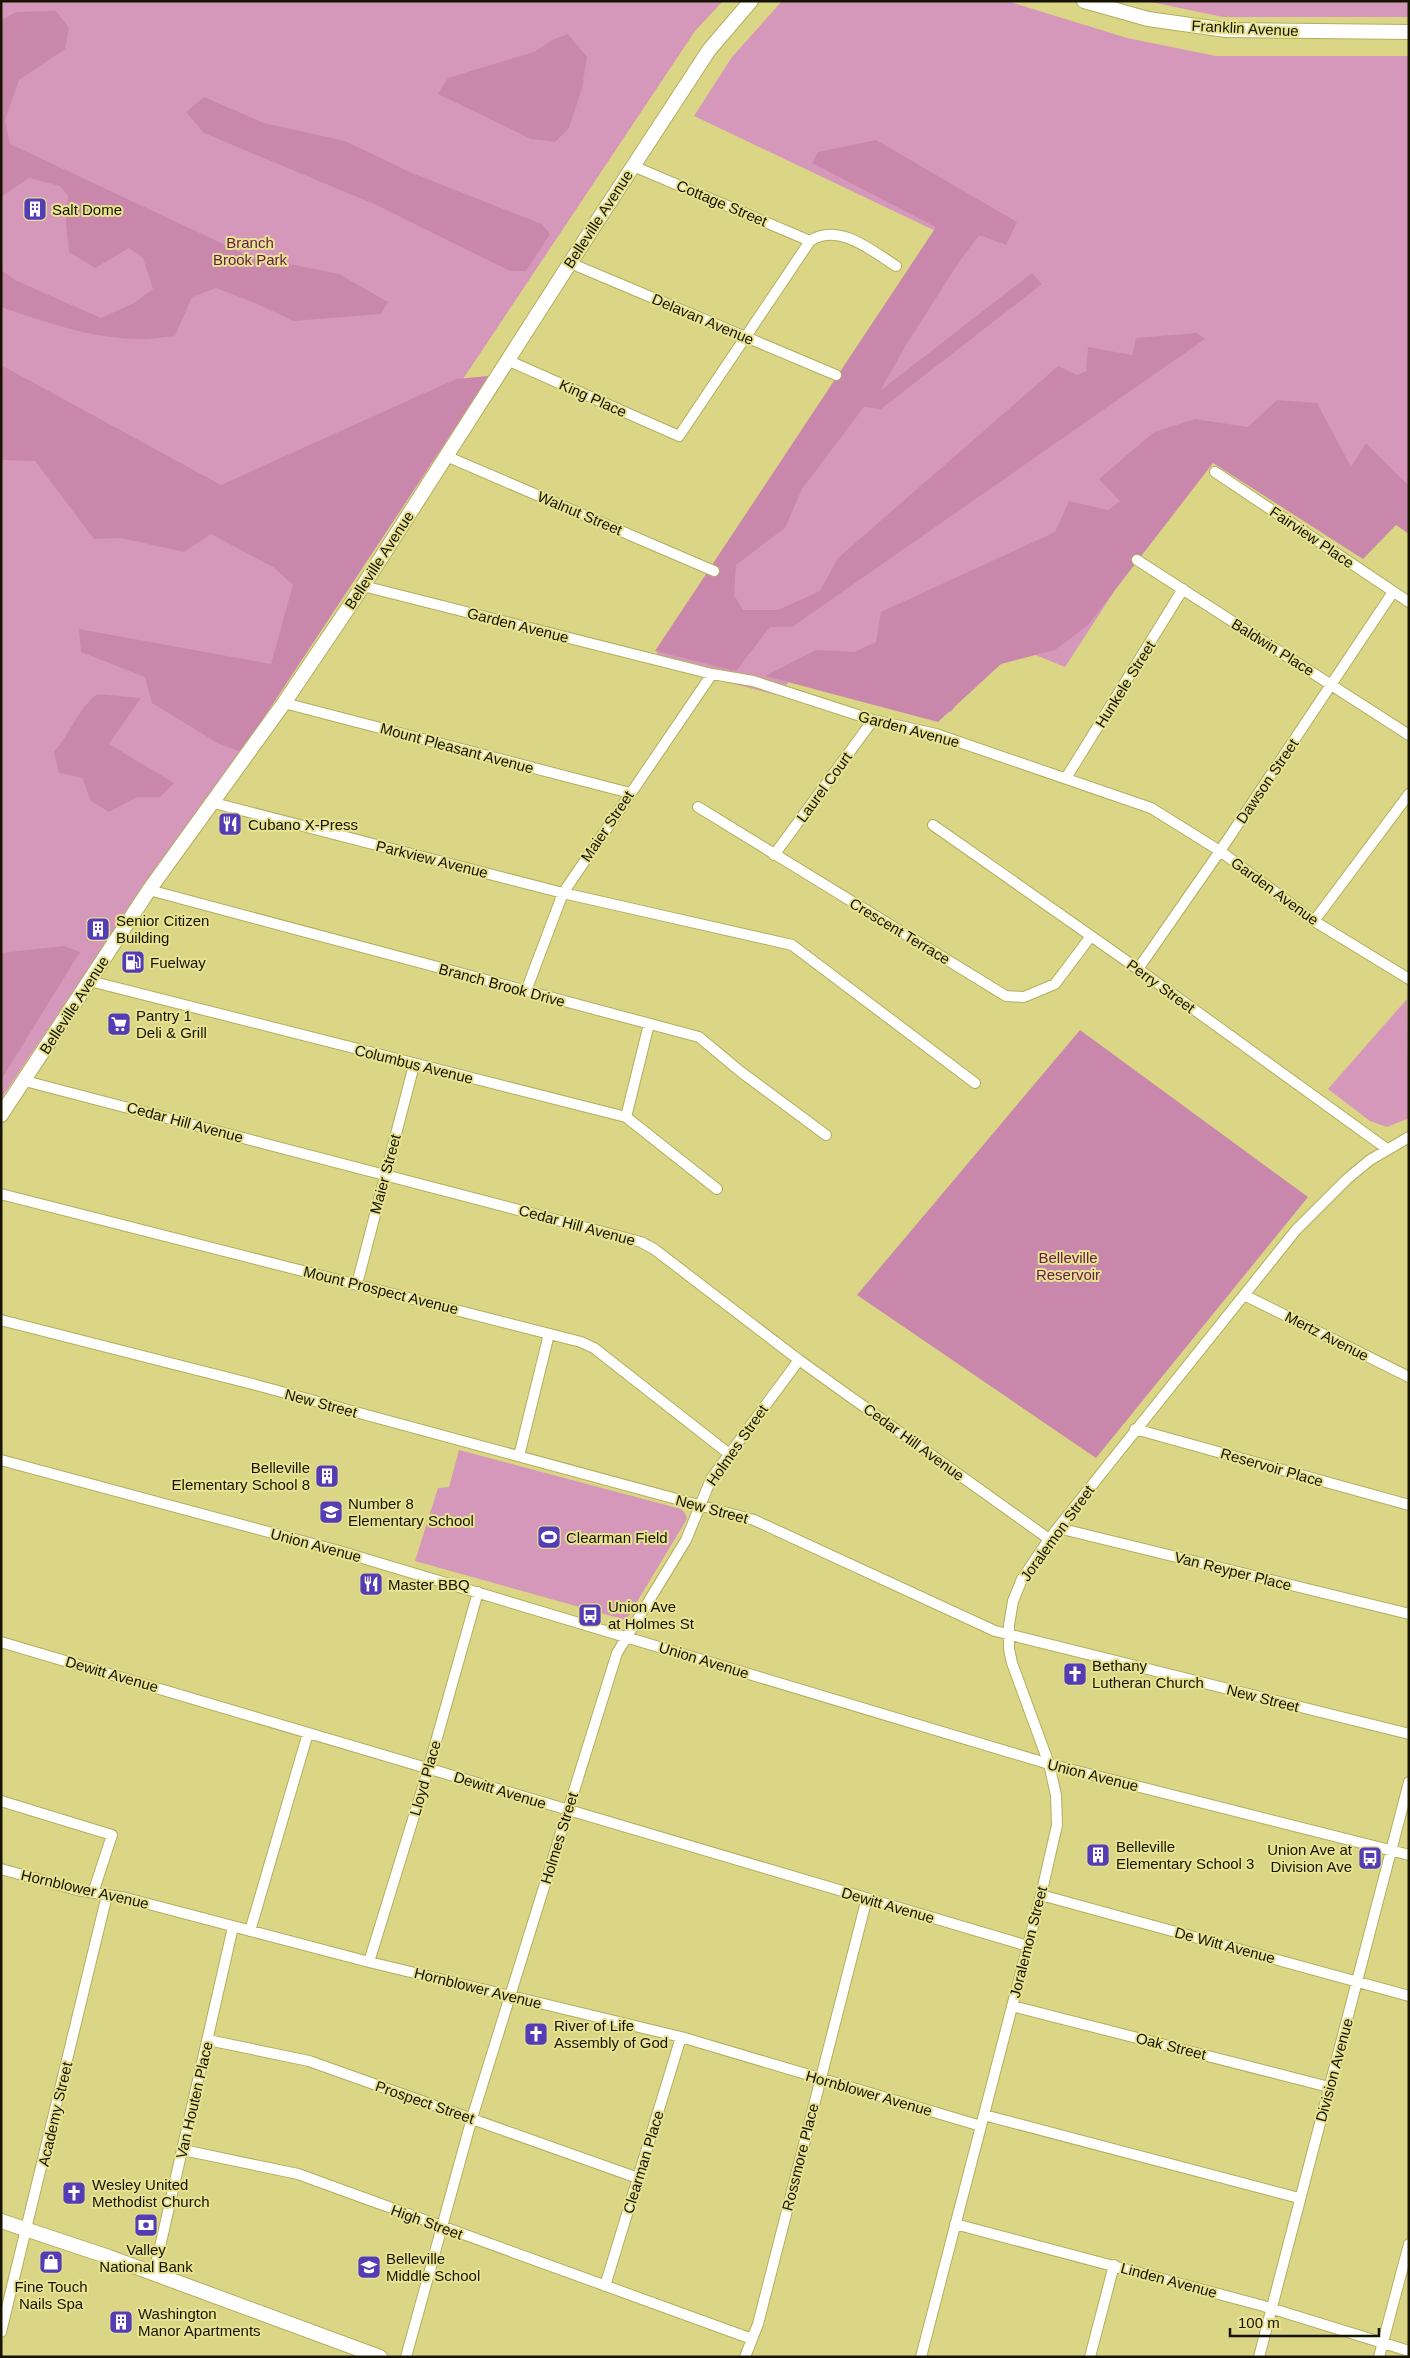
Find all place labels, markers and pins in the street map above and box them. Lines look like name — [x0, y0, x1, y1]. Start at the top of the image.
building icon: Salt Dome — [22, 196, 48, 222]
place label: Salt Dome — [52, 201, 122, 218]
restaurant icon: Cubano X-Press — [217, 811, 243, 837]
place label: Cubano X-Press — [248, 816, 358, 833]
place label: Senior Citizen Building — [116, 912, 209, 946]
building icon: Senior Citizen Building — [85, 916, 111, 942]
fuel station icon: Fuelway — [120, 949, 146, 975]
place label: Fuelway — [150, 954, 206, 971]
place label: Pantry 1 Deli & Grill — [136, 1007, 207, 1041]
supermarket icon: Pantry 1 Deli & Grill — [106, 1011, 132, 1037]
place label: Belleville Elementary School 8 — [172, 1459, 310, 1493]
building icon: Belleville Elementary School 8 — [314, 1463, 340, 1489]
place label: Number 8 Elementary School — [348, 1495, 474, 1529]
school or university icon: Number 8 Elementary School — [318, 1499, 344, 1525]
sports icon: Clearman Field — [536, 1524, 562, 1550]
place label: Clearman Field — [566, 1529, 668, 1546]
restaurant icon: Master BBQ — [358, 1571, 384, 1597]
place label: Master BBQ — [388, 1576, 470, 1593]
place label: Union Ave at Holmes St — [608, 1598, 695, 1632]
bus stop icon: Union Ave at Holmes St — [577, 1602, 603, 1628]
place label: Bethany Lutheran Church — [1092, 1657, 1204, 1691]
church icon: Bethany Lutheran Church — [1062, 1661, 1088, 1687]
place label: Belleville Elementary School 3 — [1116, 1838, 1254, 1872]
place label: Union Ave at Division Ave — [1267, 1841, 1353, 1875]
building icon: Belleville Elementary School 3 — [1085, 1842, 1111, 1868]
bus stop icon: Union Ave at Division Ave — [1357, 1845, 1383, 1871]
place label: River of Life Assembly of God — [554, 2017, 668, 2051]
church icon: River of Life Assembly of God — [523, 2021, 549, 2047]
place label: Wesley United Methodist Church — [92, 2176, 210, 2210]
church icon: Wesley United Methodist Church — [61, 2180, 87, 2206]
bank icon: Valley National Bank — [133, 2212, 159, 2238]
place label: Valley National Bank — [99, 2241, 193, 2275]
shop icon: Fine Touch Nails Spa — [38, 2249, 64, 2275]
place label: Belleville Middle School — [386, 2250, 480, 2284]
school or university icon: Belleville Middle School — [356, 2254, 382, 2280]
place label: Fine Touch Nails Spa — [14, 2278, 88, 2312]
place label: Washington Manor Apartments — [138, 2305, 261, 2339]
building icon: Washington Manor Apartments — [108, 2309, 134, 2335]

